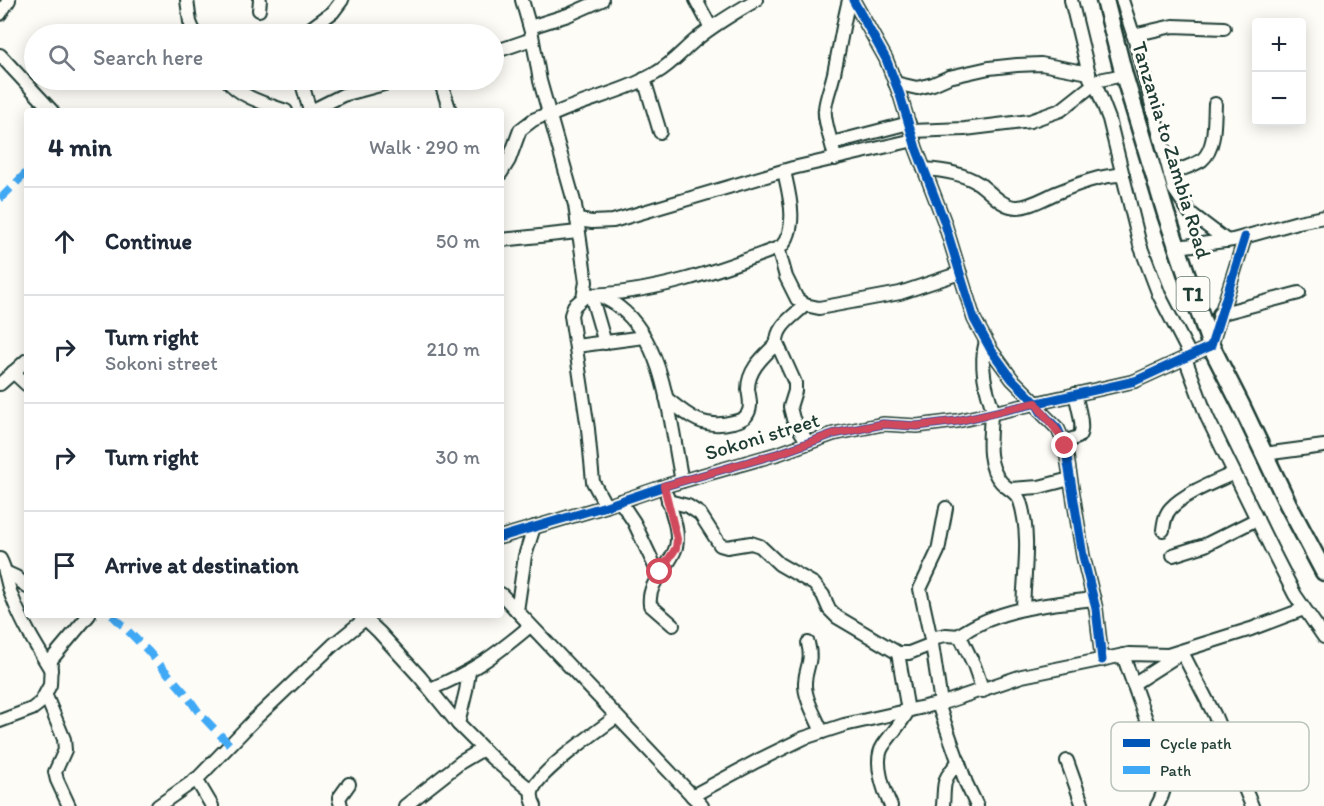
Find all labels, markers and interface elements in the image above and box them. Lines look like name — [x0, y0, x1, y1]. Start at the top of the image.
map controls — [1252, 18, 1306, 126]
button: + — [1252, 18, 1306, 72]
search box — [24, 24, 504, 90]
street label: Tanzania to Zambia Road — [1127, 38, 1217, 262]
icon: search — [45, 41, 78, 74]
text: Search here — [93, 44, 203, 71]
button: − — [1252, 72, 1306, 126]
text: 4 min — [48, 131, 112, 163]
text: Walk · 290 m — [369, 135, 480, 159]
icon: ahead — [48, 225, 81, 258]
text: Continue — [105, 228, 192, 255]
text: 50 m — [436, 229, 480, 253]
road number: T1 — [1176, 277, 1210, 311]
text: Turn right — [105, 324, 199, 351]
icon: right — [48, 333, 81, 366]
text: 210 m — [427, 337, 480, 361]
text: Sokoni street — [105, 351, 218, 375]
street label: Sokoni street — [702, 407, 822, 465]
route end — [1051, 432, 1077, 458]
icon: right — [48, 441, 81, 474]
text: Turn right — [105, 444, 199, 471]
text: 30 m — [435, 445, 480, 469]
icon: arrive — [48, 549, 81, 582]
text: Arrive at destination — [105, 552, 299, 579]
route start — [646, 558, 672, 584]
legend — [1111, 722, 1309, 791]
text: Cycle path — [1160, 734, 1232, 753]
text: Path — [1160, 761, 1191, 780]

